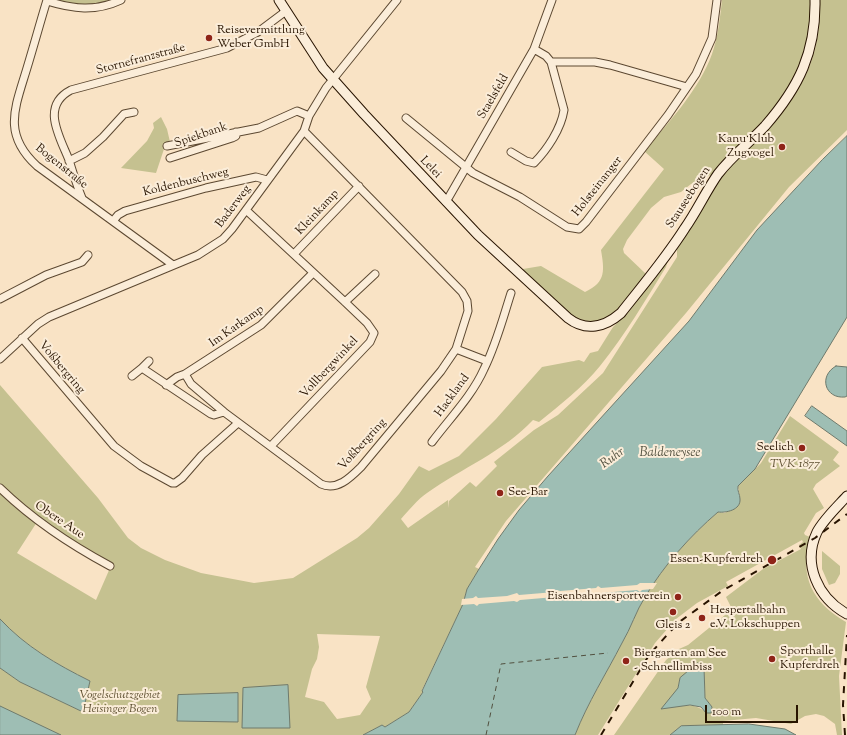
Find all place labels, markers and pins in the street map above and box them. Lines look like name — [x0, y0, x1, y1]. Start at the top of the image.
place label: Reisevermittlung Weber GmbH — [217, 24, 305, 52]
marker: Reisevermittlung Weber GmbH — [204, 33, 214, 43]
place label: Kanu Klub Zugvogel — [718, 133, 774, 161]
marker: Kanu Klub Zugvogel — [777, 142, 787, 152]
place label: Seelich — [757, 441, 794, 455]
marker: Seelich — [797, 443, 807, 453]
place label: See-Bar — [508, 486, 548, 500]
marker: See-Bar — [495, 488, 505, 498]
place label: Essen-Kupferdreh — [670, 553, 763, 567]
marker: Essen-Kupferdreh — [766, 554, 778, 566]
place label: Eisenbahnersportverein — [547, 590, 670, 604]
marker: Eisenbahnersportverein — [673, 592, 683, 602]
place label: Hespertalbahn e.V. Lokschuppen — [710, 604, 800, 632]
marker: Gleis 2 — [668, 607, 678, 617]
marker: Hespertalbahn e.V. Lokschuppen — [697, 613, 707, 623]
place label: Gleis 2 — [656, 619, 690, 633]
place label: Sporthalle Kupferdreh — [780, 645, 840, 673]
place label: Biergarten am See - Schnellimbiss — [634, 647, 726, 675]
marker: Sporthalle Kupferdreh — [767, 654, 777, 664]
marker: Biergarten am See - Schnellimbiss — [621, 656, 631, 666]

